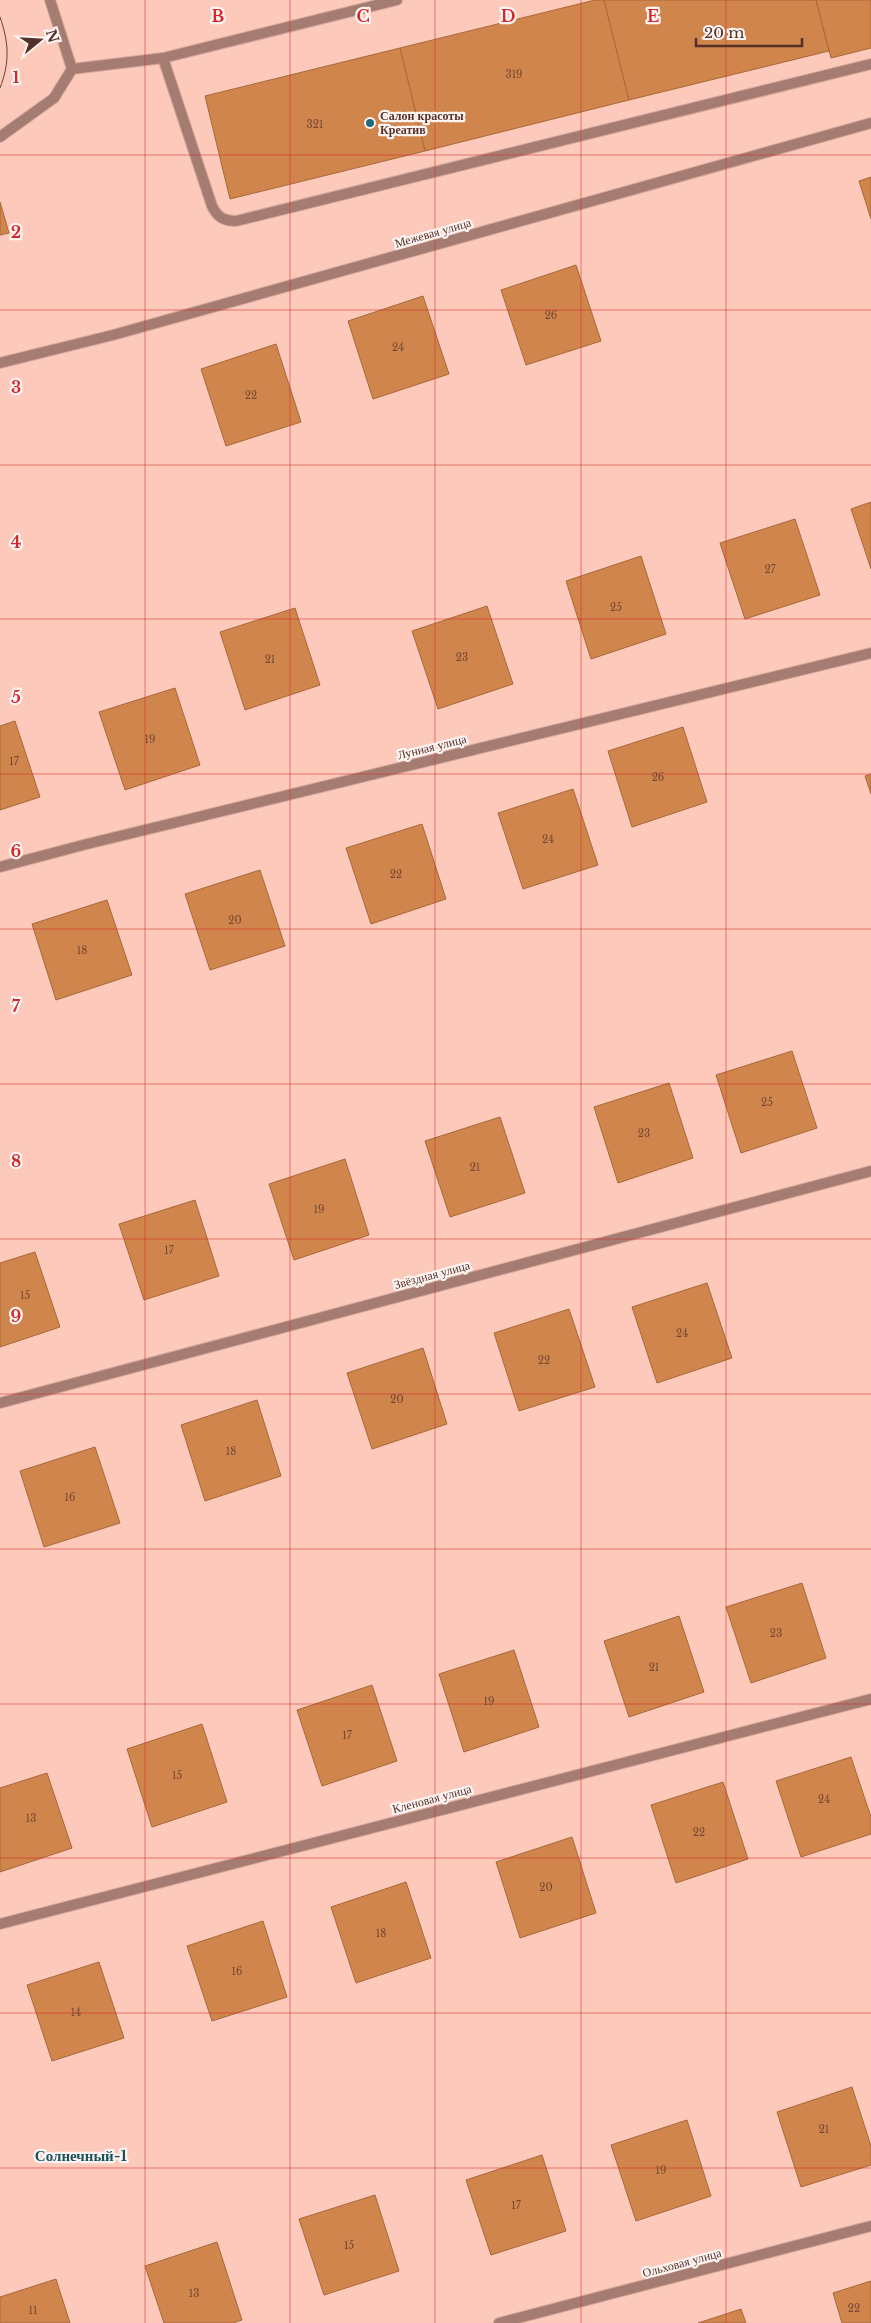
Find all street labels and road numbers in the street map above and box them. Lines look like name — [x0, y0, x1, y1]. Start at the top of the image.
street label: Межевая улица — [393, 214, 473, 251]
street label: Лунная улица — [396, 731, 469, 762]
street label: Звёздная улица — [392, 1257, 472, 1292]
street label: Кленовая улица — [391, 1781, 474, 1816]
street label: Ольховая улица — [641, 2245, 724, 2280]

